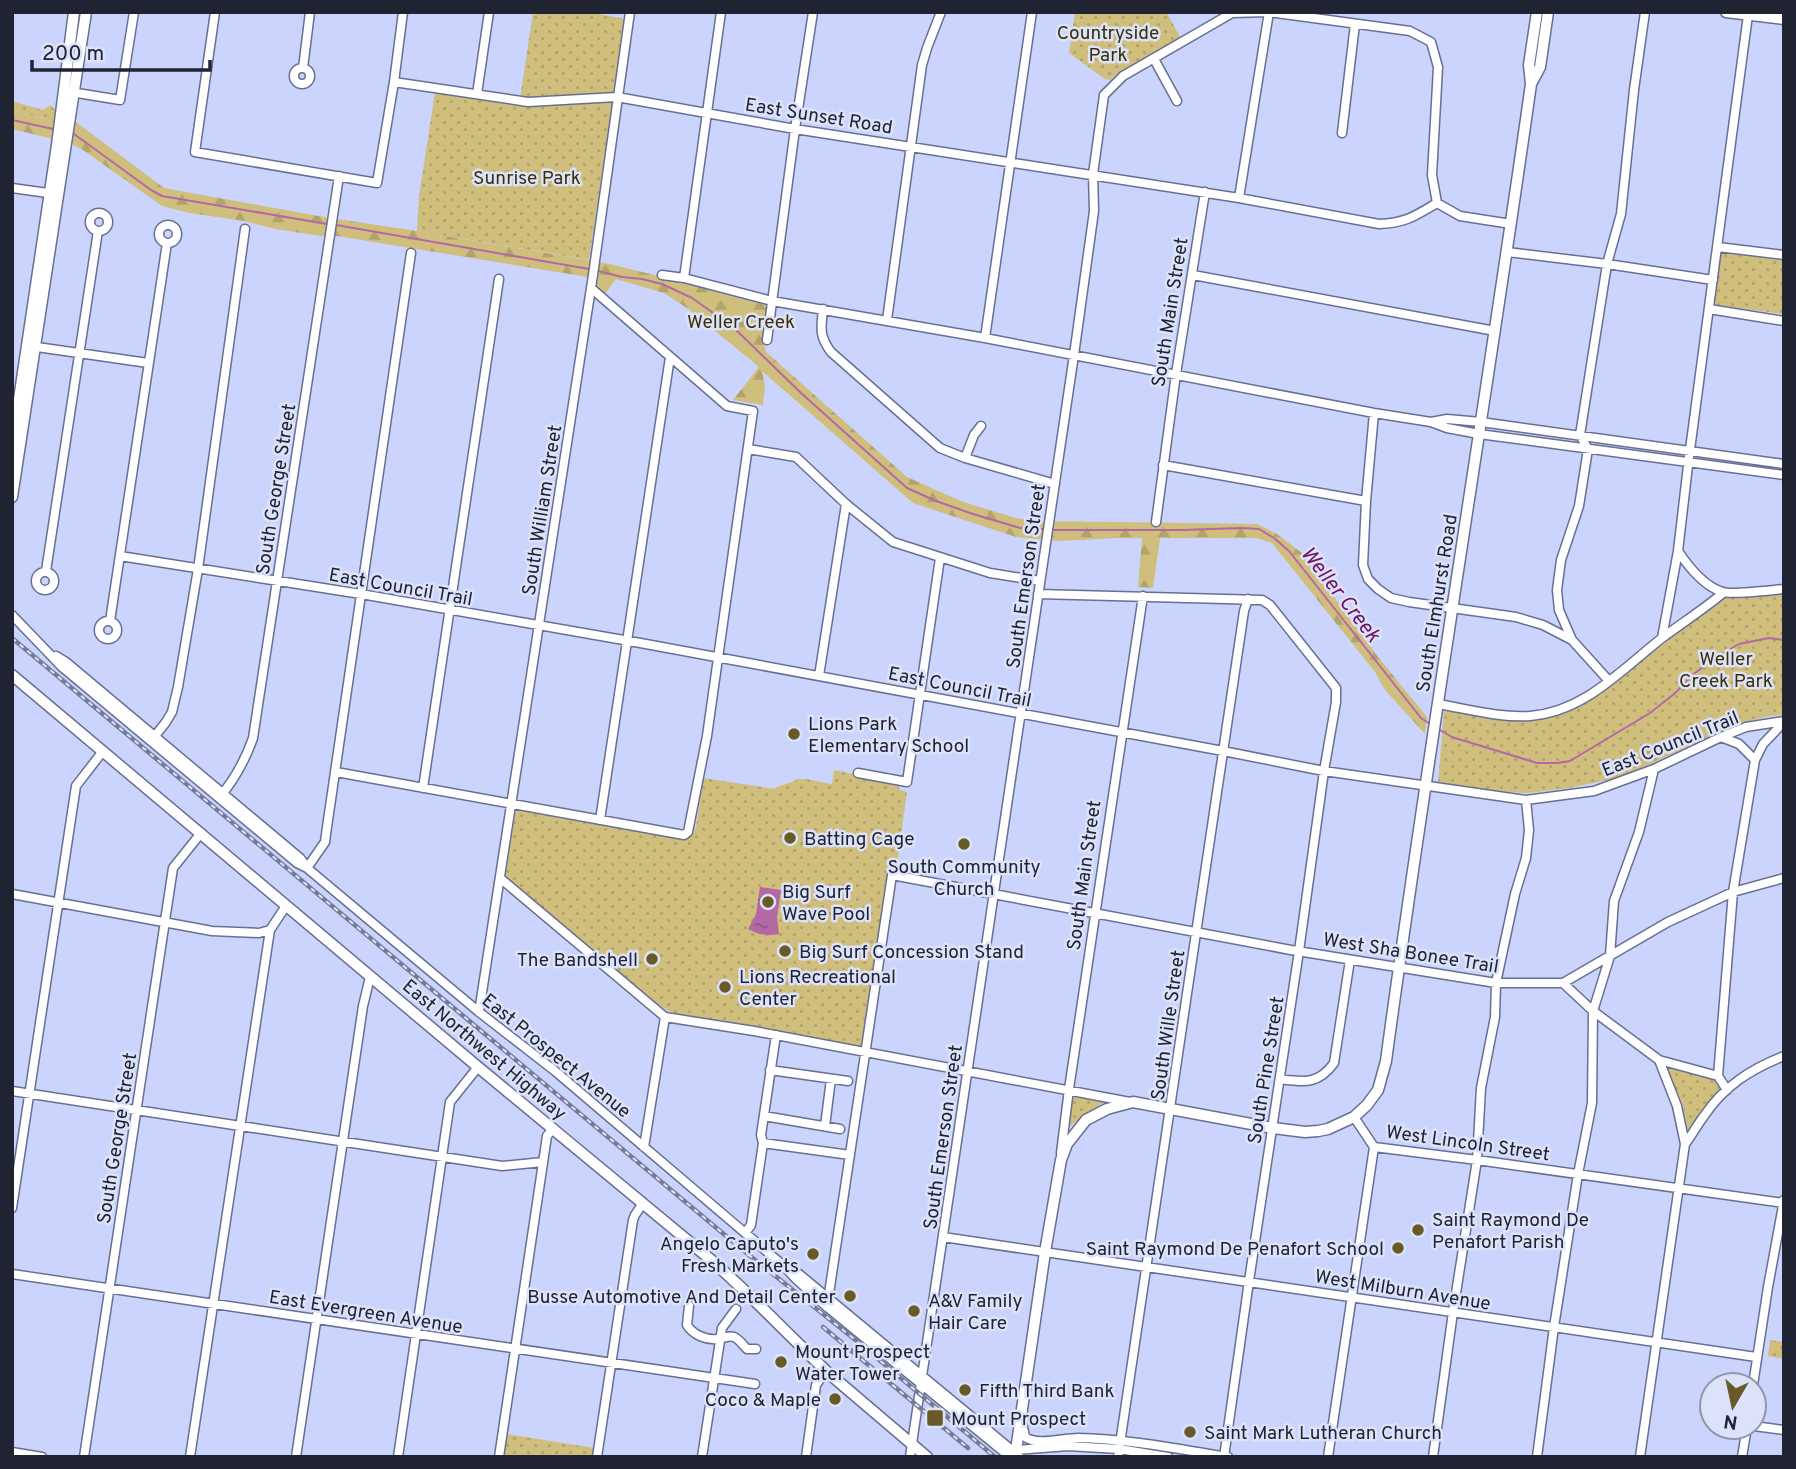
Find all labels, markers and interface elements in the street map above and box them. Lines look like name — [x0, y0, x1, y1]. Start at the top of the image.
park label: Countryside Park — [1057, 22, 1159, 68]
scale bar — [32, 28, 210, 72]
text: 200 m — [42, 41, 104, 68]
street label: East Sunset Road — [743, 93, 894, 140]
park label: Sunrise Park — [473, 167, 581, 191]
street label: South Main Street — [1147, 236, 1195, 389]
park label: Weller Creek — [687, 311, 795, 335]
street label: South George Street — [252, 402, 302, 577]
street label: South William Street — [518, 423, 568, 597]
street label: South Emerson Street — [1002, 482, 1052, 670]
street label: South Elmhurst Road — [1412, 513, 1464, 694]
water label: Weller Creek — [1294, 542, 1386, 649]
street label: East Council Trail — [327, 564, 474, 612]
park label: Weller Creek Park — [1679, 648, 1773, 694]
street label: East Council Trail — [886, 662, 1033, 714]
street label: East Council Trail — [1599, 706, 1743, 783]
place label: Lions Park Elementary School — [808, 713, 969, 759]
marker: Lions Park Elementary School — [786, 726, 802, 742]
street label: South Main Street — [1063, 799, 1107, 952]
place label: Batting Cage — [804, 828, 914, 852]
marker: Batting Cage — [782, 830, 798, 846]
marker: South Community Church — [956, 836, 972, 852]
place label: South Community Church — [888, 856, 1040, 902]
place label: Big Surf Wave Pool — [782, 881, 870, 927]
marker: Big Surf Wave Pool — [760, 894, 776, 910]
street label: West Sha Bonee Trail — [1321, 928, 1500, 980]
place label: Big Surf Concession Stand — [799, 941, 1024, 965]
marker: Big Surf Concession Stand — [777, 943, 793, 959]
place label: The Bandshell — [517, 949, 638, 973]
street label: South Wille Street — [1147, 949, 1191, 1102]
marker: The Bandshell — [644, 951, 660, 967]
place label: Lions Recreational Center — [739, 966, 896, 1012]
street label: East Northwest Highway — [397, 975, 571, 1126]
marker: Lions Recreational Center — [717, 979, 733, 995]
street label: East Prospect Avenue — [476, 989, 635, 1124]
street label: South Pine Street — [1243, 995, 1290, 1146]
street label: South Emerson Street — [919, 1043, 969, 1231]
street label: South George Street — [93, 1051, 143, 1226]
street label: West Lincoln Street — [1384, 1121, 1551, 1167]
place label: Saint Raymond De Penafort Parish — [1432, 1209, 1589, 1255]
marker: Saint Raymond De Penafort Parish — [1410, 1222, 1426, 1238]
place label: Angelo Caputo's Fresh Markets — [660, 1233, 799, 1279]
place label: Saint Raymond De Penafort School — [1086, 1238, 1384, 1262]
marker: Saint Raymond De Penafort School — [1390, 1240, 1406, 1256]
marker: Angelo Caputo's Fresh Markets — [805, 1246, 821, 1262]
street label: West Milburn Avenue — [1313, 1265, 1492, 1317]
street label: East Evergreen Avenue — [267, 1286, 464, 1340]
place label: Busse Automotive And Detail Center — [527, 1286, 837, 1310]
marker: Busse Automotive And Detail Center — [842, 1288, 858, 1304]
place label: A&V Family Hair Care — [928, 1290, 1022, 1336]
marker: A&V Family Hair Care — [906, 1303, 922, 1319]
place label: Mount Prospect Water Tower — [795, 1341, 930, 1387]
marker: Mount Prospect Water Tower — [773, 1354, 789, 1370]
north arrow — [1698, 1371, 1768, 1441]
place label: Fifth Third Bank — [979, 1380, 1115, 1404]
marker: Fifth Third Bank — [957, 1382, 973, 1398]
place label: Coco & Maple — [705, 1389, 821, 1413]
marker: Coco & Maple — [827, 1391, 843, 1407]
marker: Mount Prospect — [925, 1408, 945, 1428]
place label: Mount Prospect — [951, 1408, 1086, 1432]
text: N — [1722, 1408, 1739, 1434]
place label: Saint Mark Lutheran Church — [1204, 1422, 1442, 1446]
marker: Saint Mark Lutheran Church — [1182, 1424, 1198, 1440]

